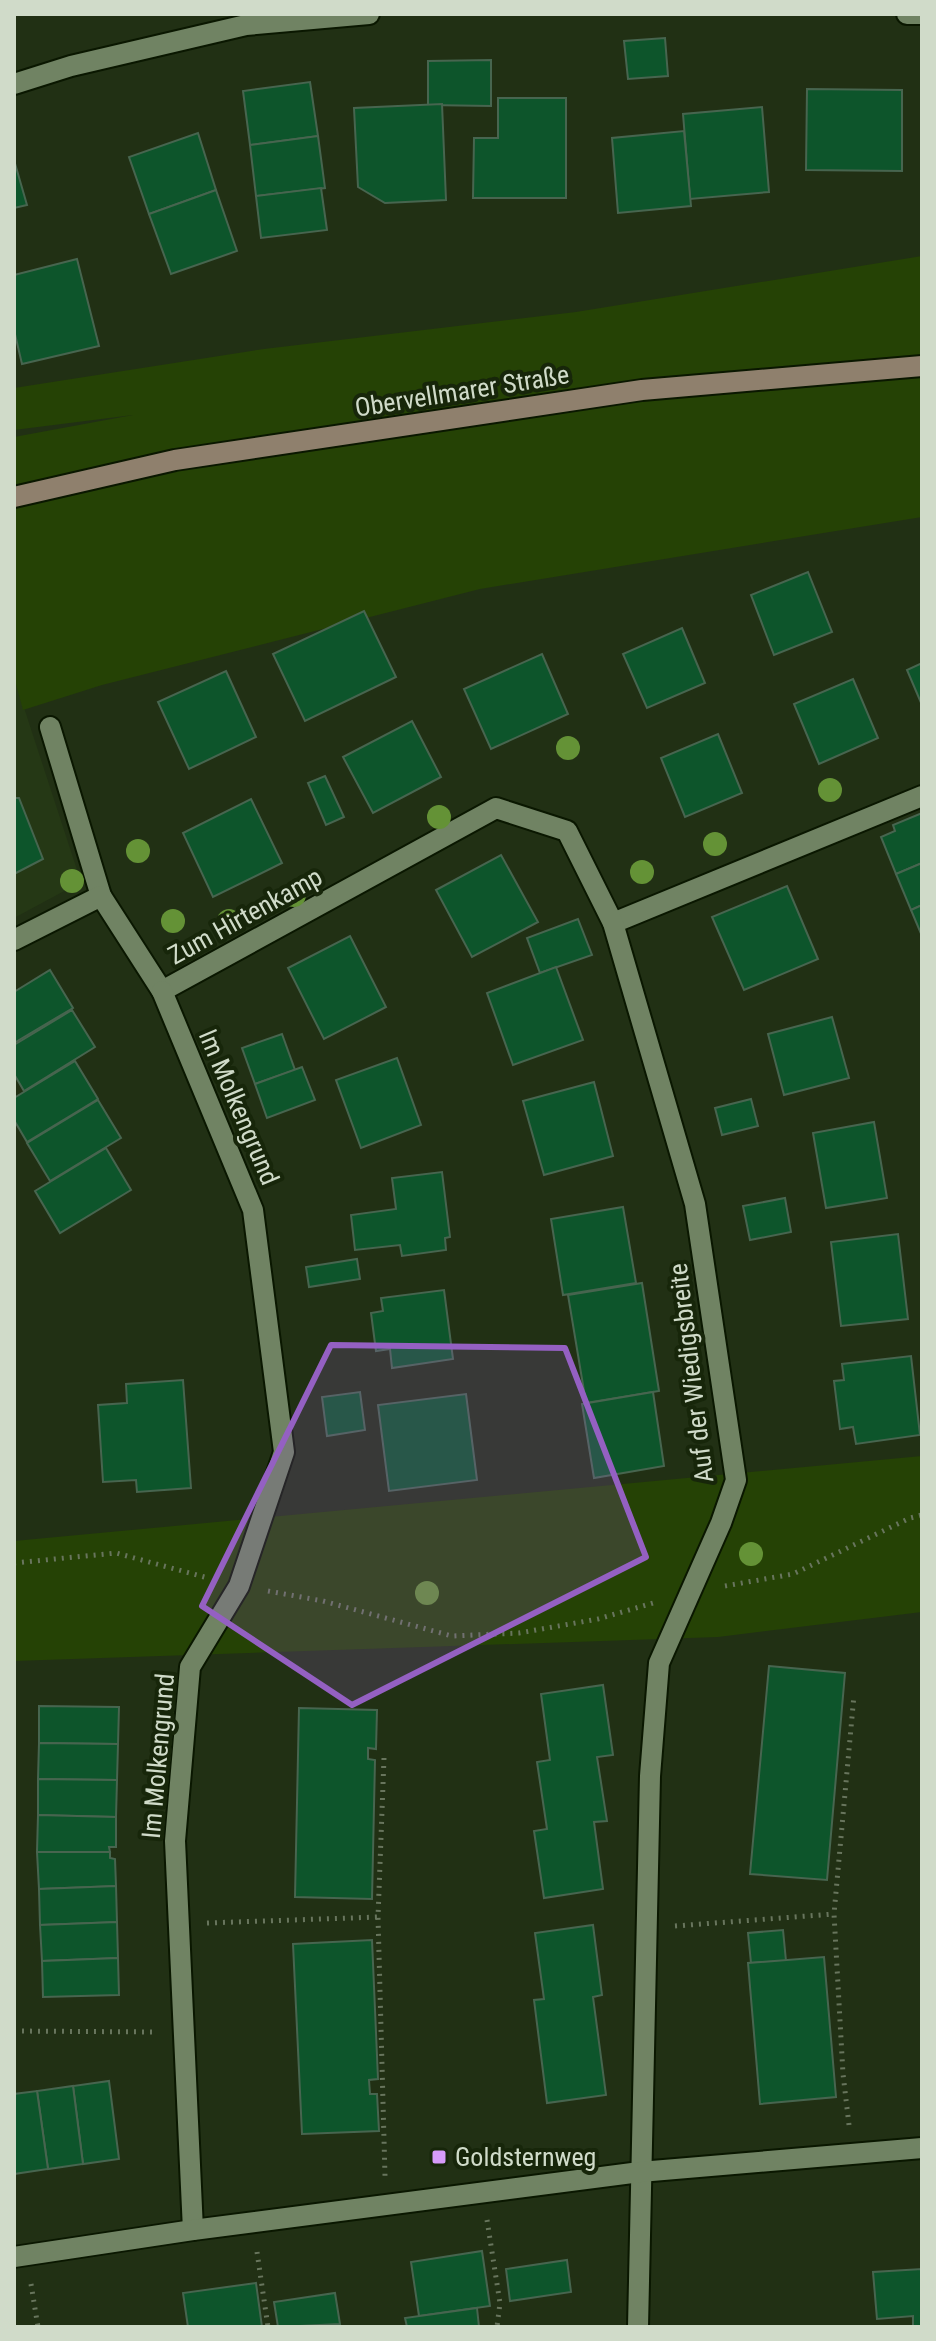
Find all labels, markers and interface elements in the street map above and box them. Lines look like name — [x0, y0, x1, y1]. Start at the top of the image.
street label: Obervellmarer Straße — [353, 359, 571, 423]
street label: Zum Hirtenkamp — [163, 861, 327, 971]
street label: Im Molkengrund — [193, 1025, 285, 1189]
street label: Auf der Wiedigsbreite — [663, 1262, 719, 1484]
street label: Im Molkengrund — [136, 1672, 180, 1840]
place label: Goldsternweg — [455, 2142, 596, 2172]
marker: Goldsternweg — [430, 2148, 448, 2166]

